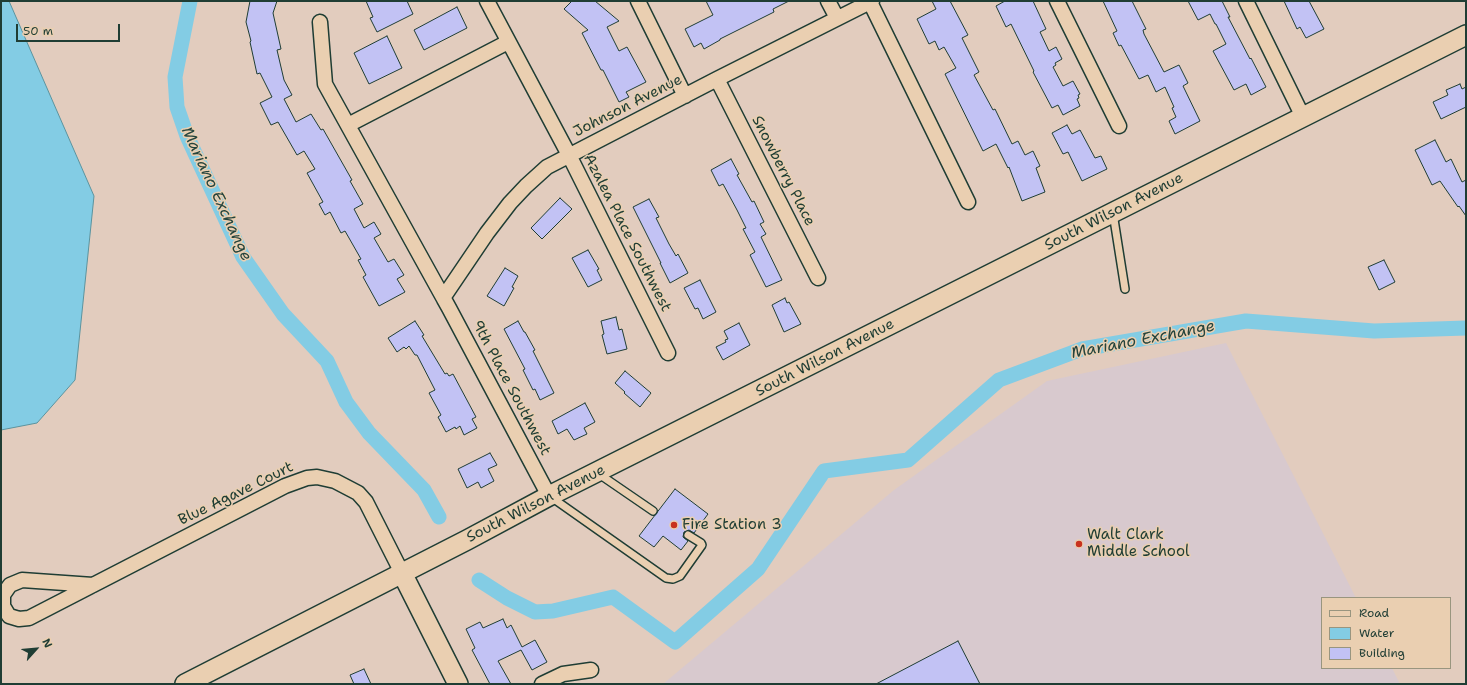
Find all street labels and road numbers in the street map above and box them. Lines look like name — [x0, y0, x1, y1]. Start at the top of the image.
street label: Johnson Avenue — [571, 71, 685, 141]
street label: Snowberry Place — [747, 113, 819, 229]
street label: Azalea Place Southwest — [579, 151, 675, 315]
street label: South Wilson Avenue — [1042, 169, 1186, 255]
street label: South Wilson Avenue — [753, 315, 897, 401]
street label: 9th Place Southwest — [468, 317, 554, 459]
street label: Blue Agave Court — [176, 458, 296, 530]
street label: South Wilson Avenue — [464, 461, 608, 547]

